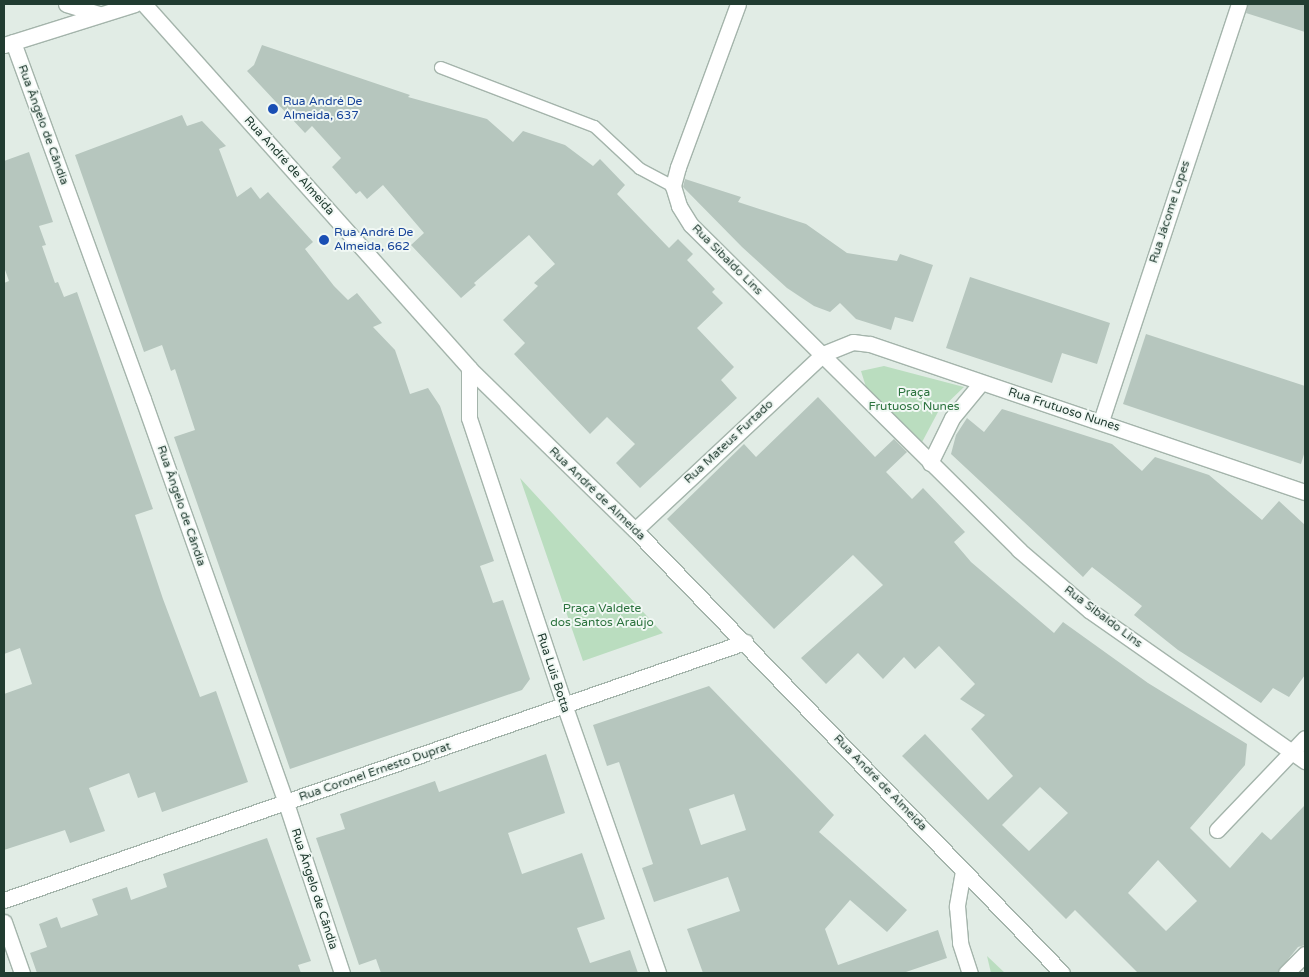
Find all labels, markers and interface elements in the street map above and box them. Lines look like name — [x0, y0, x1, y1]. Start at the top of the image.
street label: Rua Ângelo de Cândia — [15, 63, 71, 187]
place label: Rua André De Almeida, 637 — [283, 95, 362, 123]
marker: Rua André De Almeida, 637 — [267, 103, 279, 115]
street label: Rua André de Almeida — [241, 114, 337, 218]
street label: Rua Jácome Lopes — [1147, 159, 1193, 265]
street label: Rua Sibaldo Lins — [689, 222, 765, 298]
place label: Rua André De Almeida, 662 — [334, 226, 413, 254]
marker: Rua André De Almeida, 662 — [318, 234, 330, 246]
street label: Rua Frutuoso Nunes — [1006, 385, 1122, 435]
park label: Praça Frutuoso Nunes — [869, 386, 959, 414]
street label: Rua Mateus Furtado — [682, 397, 776, 487]
street label: Rua Ângelo de Cândia — [154, 444, 208, 568]
street label: Rua André de Almeida — [546, 444, 648, 544]
street label: Rua Sibaldo Lins — [1061, 583, 1145, 651]
park label: Praça Valdete dos Santos Araújo — [550, 602, 654, 630]
street label: Rua Luis Botta — [533, 631, 573, 715]
street label: Rua André de Almeida — [830, 732, 930, 834]
street label: Rua Coronel Ernesto Duprat — [297, 739, 453, 805]
street label: Rua Ângelo de Cândia — [288, 826, 340, 952]

